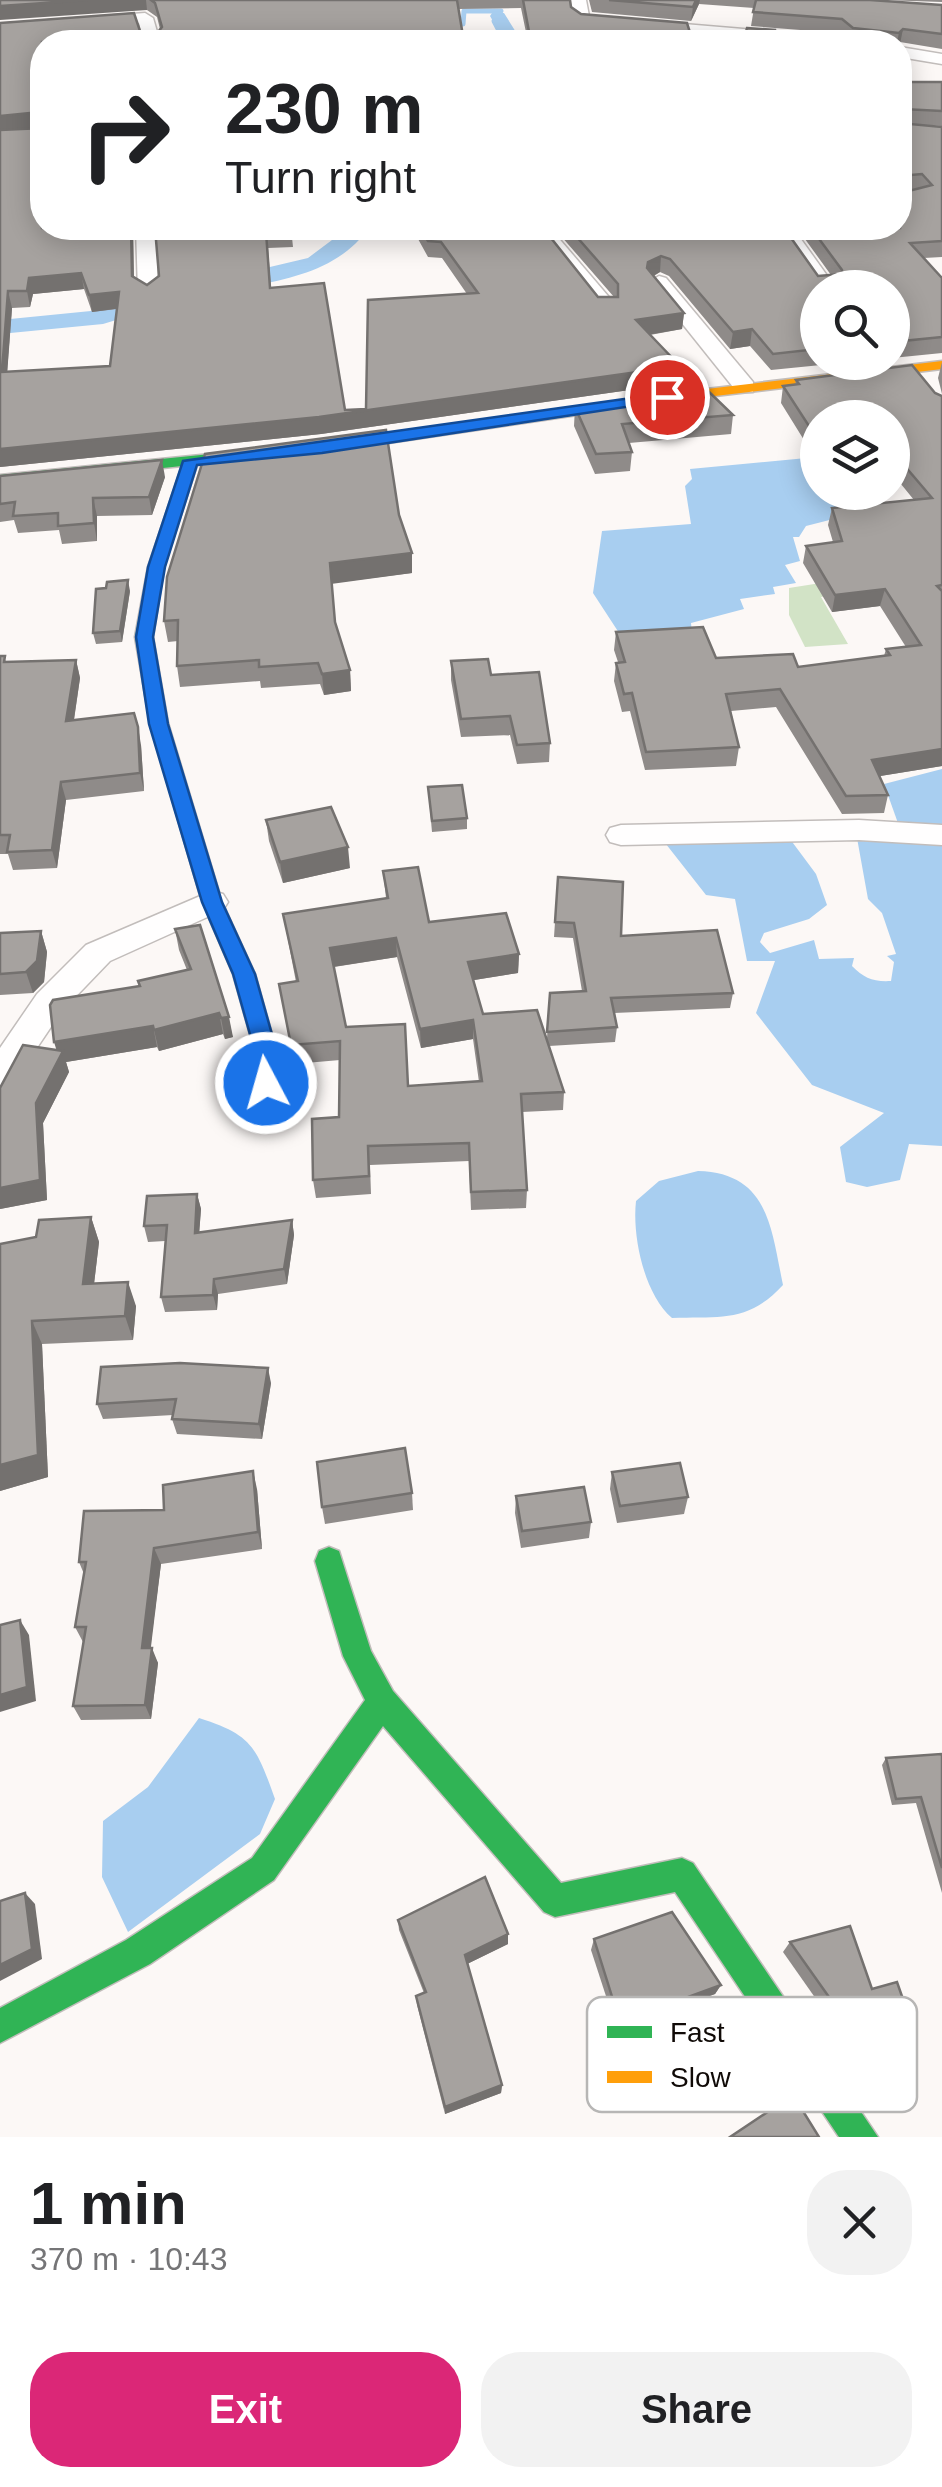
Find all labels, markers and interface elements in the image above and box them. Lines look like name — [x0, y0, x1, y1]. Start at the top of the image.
icon: right — [60, 70, 190, 200]
text: 230 m — [225, 70, 423, 148]
text: Turn right — [225, 152, 416, 203]
map controls — [800, 270, 910, 510]
button: search — [800, 270, 910, 380]
pin — [625, 355, 710, 440]
icon: arrive — [640, 370, 695, 425]
button: layers — [800, 400, 910, 510]
position arrow — [214, 1031, 318, 1135]
legend — [587, 1997, 917, 2112]
text: Fast — [670, 2017, 725, 2048]
text: Slow — [670, 2062, 731, 2093]
text: 1 min — [30, 2170, 187, 2237]
button: close — [807, 2170, 912, 2275]
text: 370 m · 10:43 — [30, 2241, 227, 2277]
button: Exit — [30, 2352, 461, 2467]
button: Share — [481, 2352, 912, 2467]

